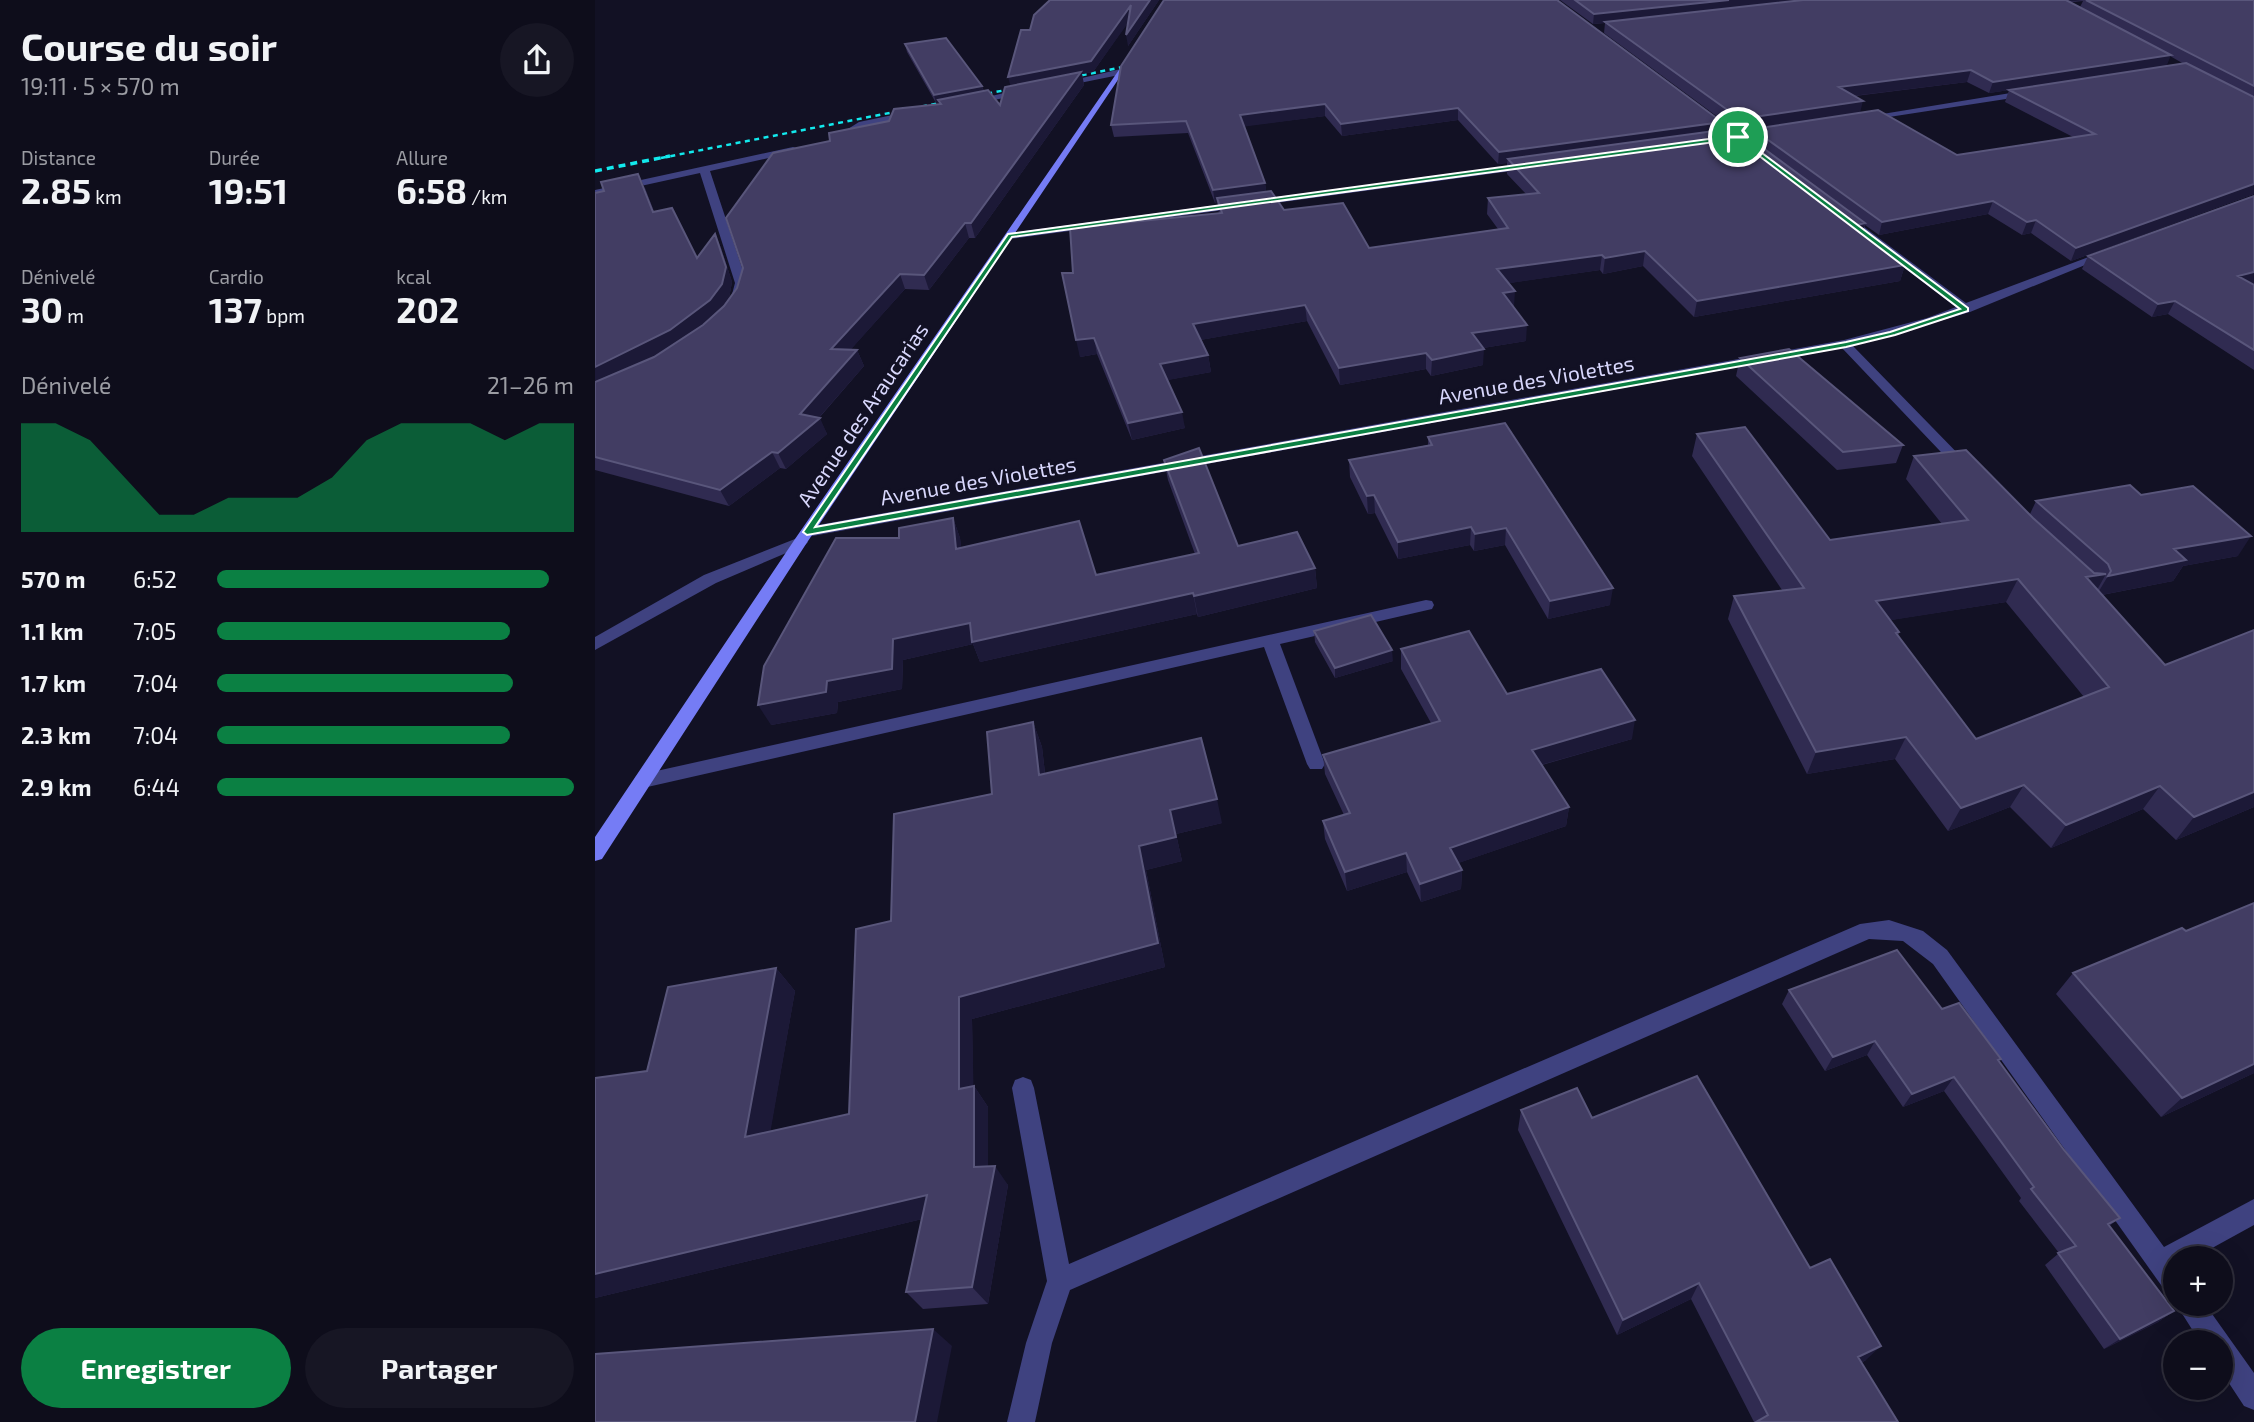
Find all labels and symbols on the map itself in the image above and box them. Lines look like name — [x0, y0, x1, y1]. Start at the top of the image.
pin — [1708, 107, 1768, 167]
street label: Avenue des Araucarias — [791, 318, 933, 510]
street label: Avenue des Violettes — [1436, 349, 1636, 409]
street label: Avenue des Violettes — [878, 450, 1078, 510]

